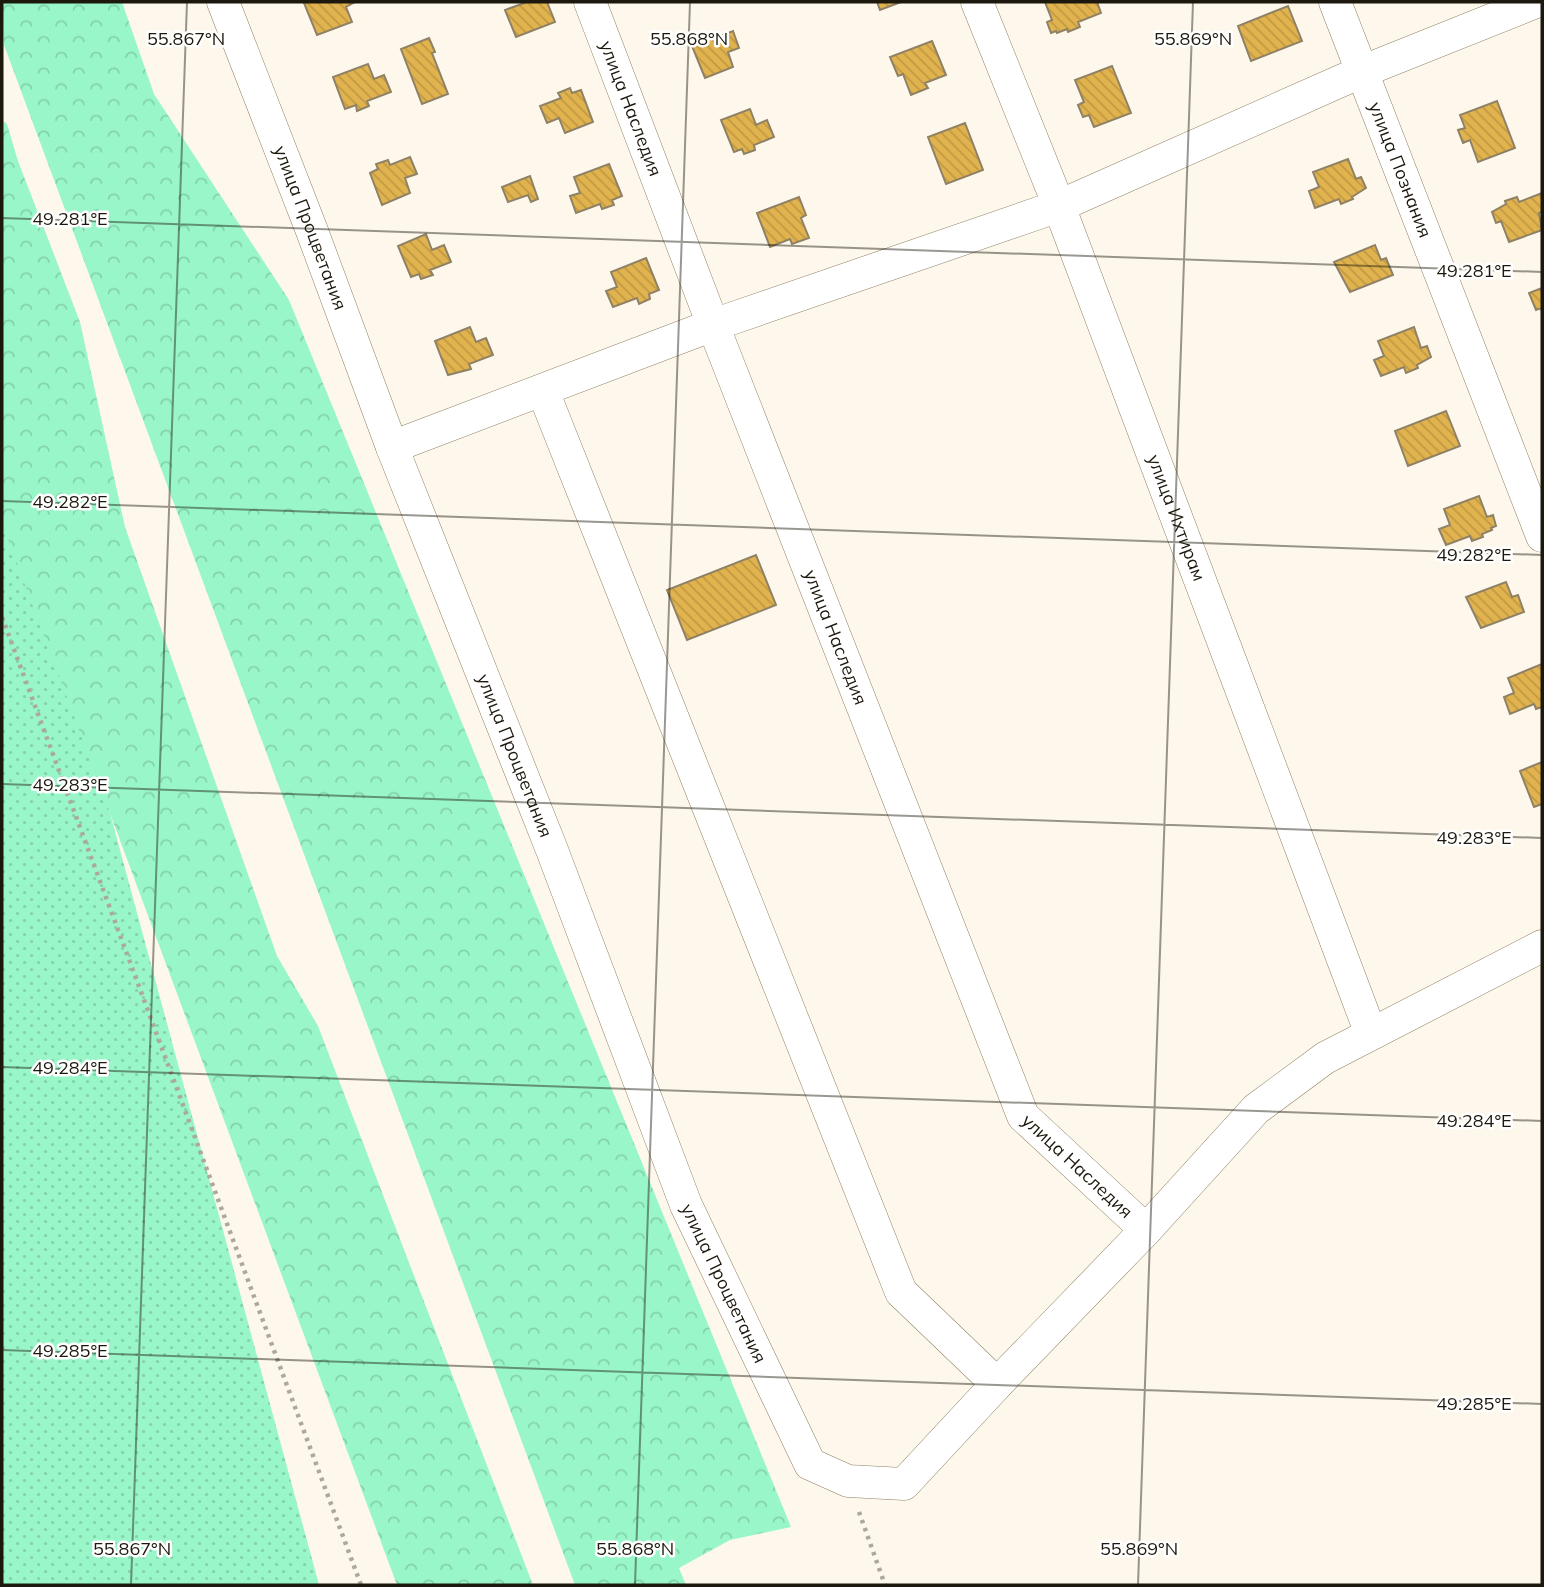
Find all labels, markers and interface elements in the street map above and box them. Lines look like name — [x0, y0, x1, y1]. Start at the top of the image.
text: 55.867°N — [147, 27, 225, 50]
text: 55.868°N — [650, 27, 728, 50]
text: 55.869°N — [1154, 27, 1232, 50]
street label: улица Наследия — [595, 37, 667, 179]
street label: улица Познания — [1364, 98, 1437, 241]
street label: улица Процветания — [269, 142, 352, 313]
text: 49.281°E — [32, 207, 108, 230]
text: 49.281°E — [1436, 259, 1512, 282]
street label: улица Ихтирам — [1143, 451, 1211, 584]
text: 49.282°E — [32, 490, 108, 513]
text: 49.282°E — [1436, 543, 1512, 566]
street label: улица Наследия — [799, 566, 873, 708]
street label: улица Процветания — [472, 670, 558, 840]
text: 49.283°E — [32, 773, 108, 796]
text: 49.283°E — [1436, 826, 1512, 849]
text: 49.284°E — [32, 1056, 108, 1079]
street label: улица Наследия — [1017, 1109, 1138, 1223]
text: 49.284°E — [1436, 1109, 1512, 1132]
street label: улица Процветания — [676, 1200, 772, 1367]
text: 49.285°E — [32, 1339, 108, 1362]
text: 49.285°E — [1436, 1392, 1512, 1415]
text: 55.867°N — [93, 1537, 171, 1560]
text: 55.868°N — [596, 1537, 674, 1560]
text: 55.869°N — [1100, 1537, 1178, 1560]

